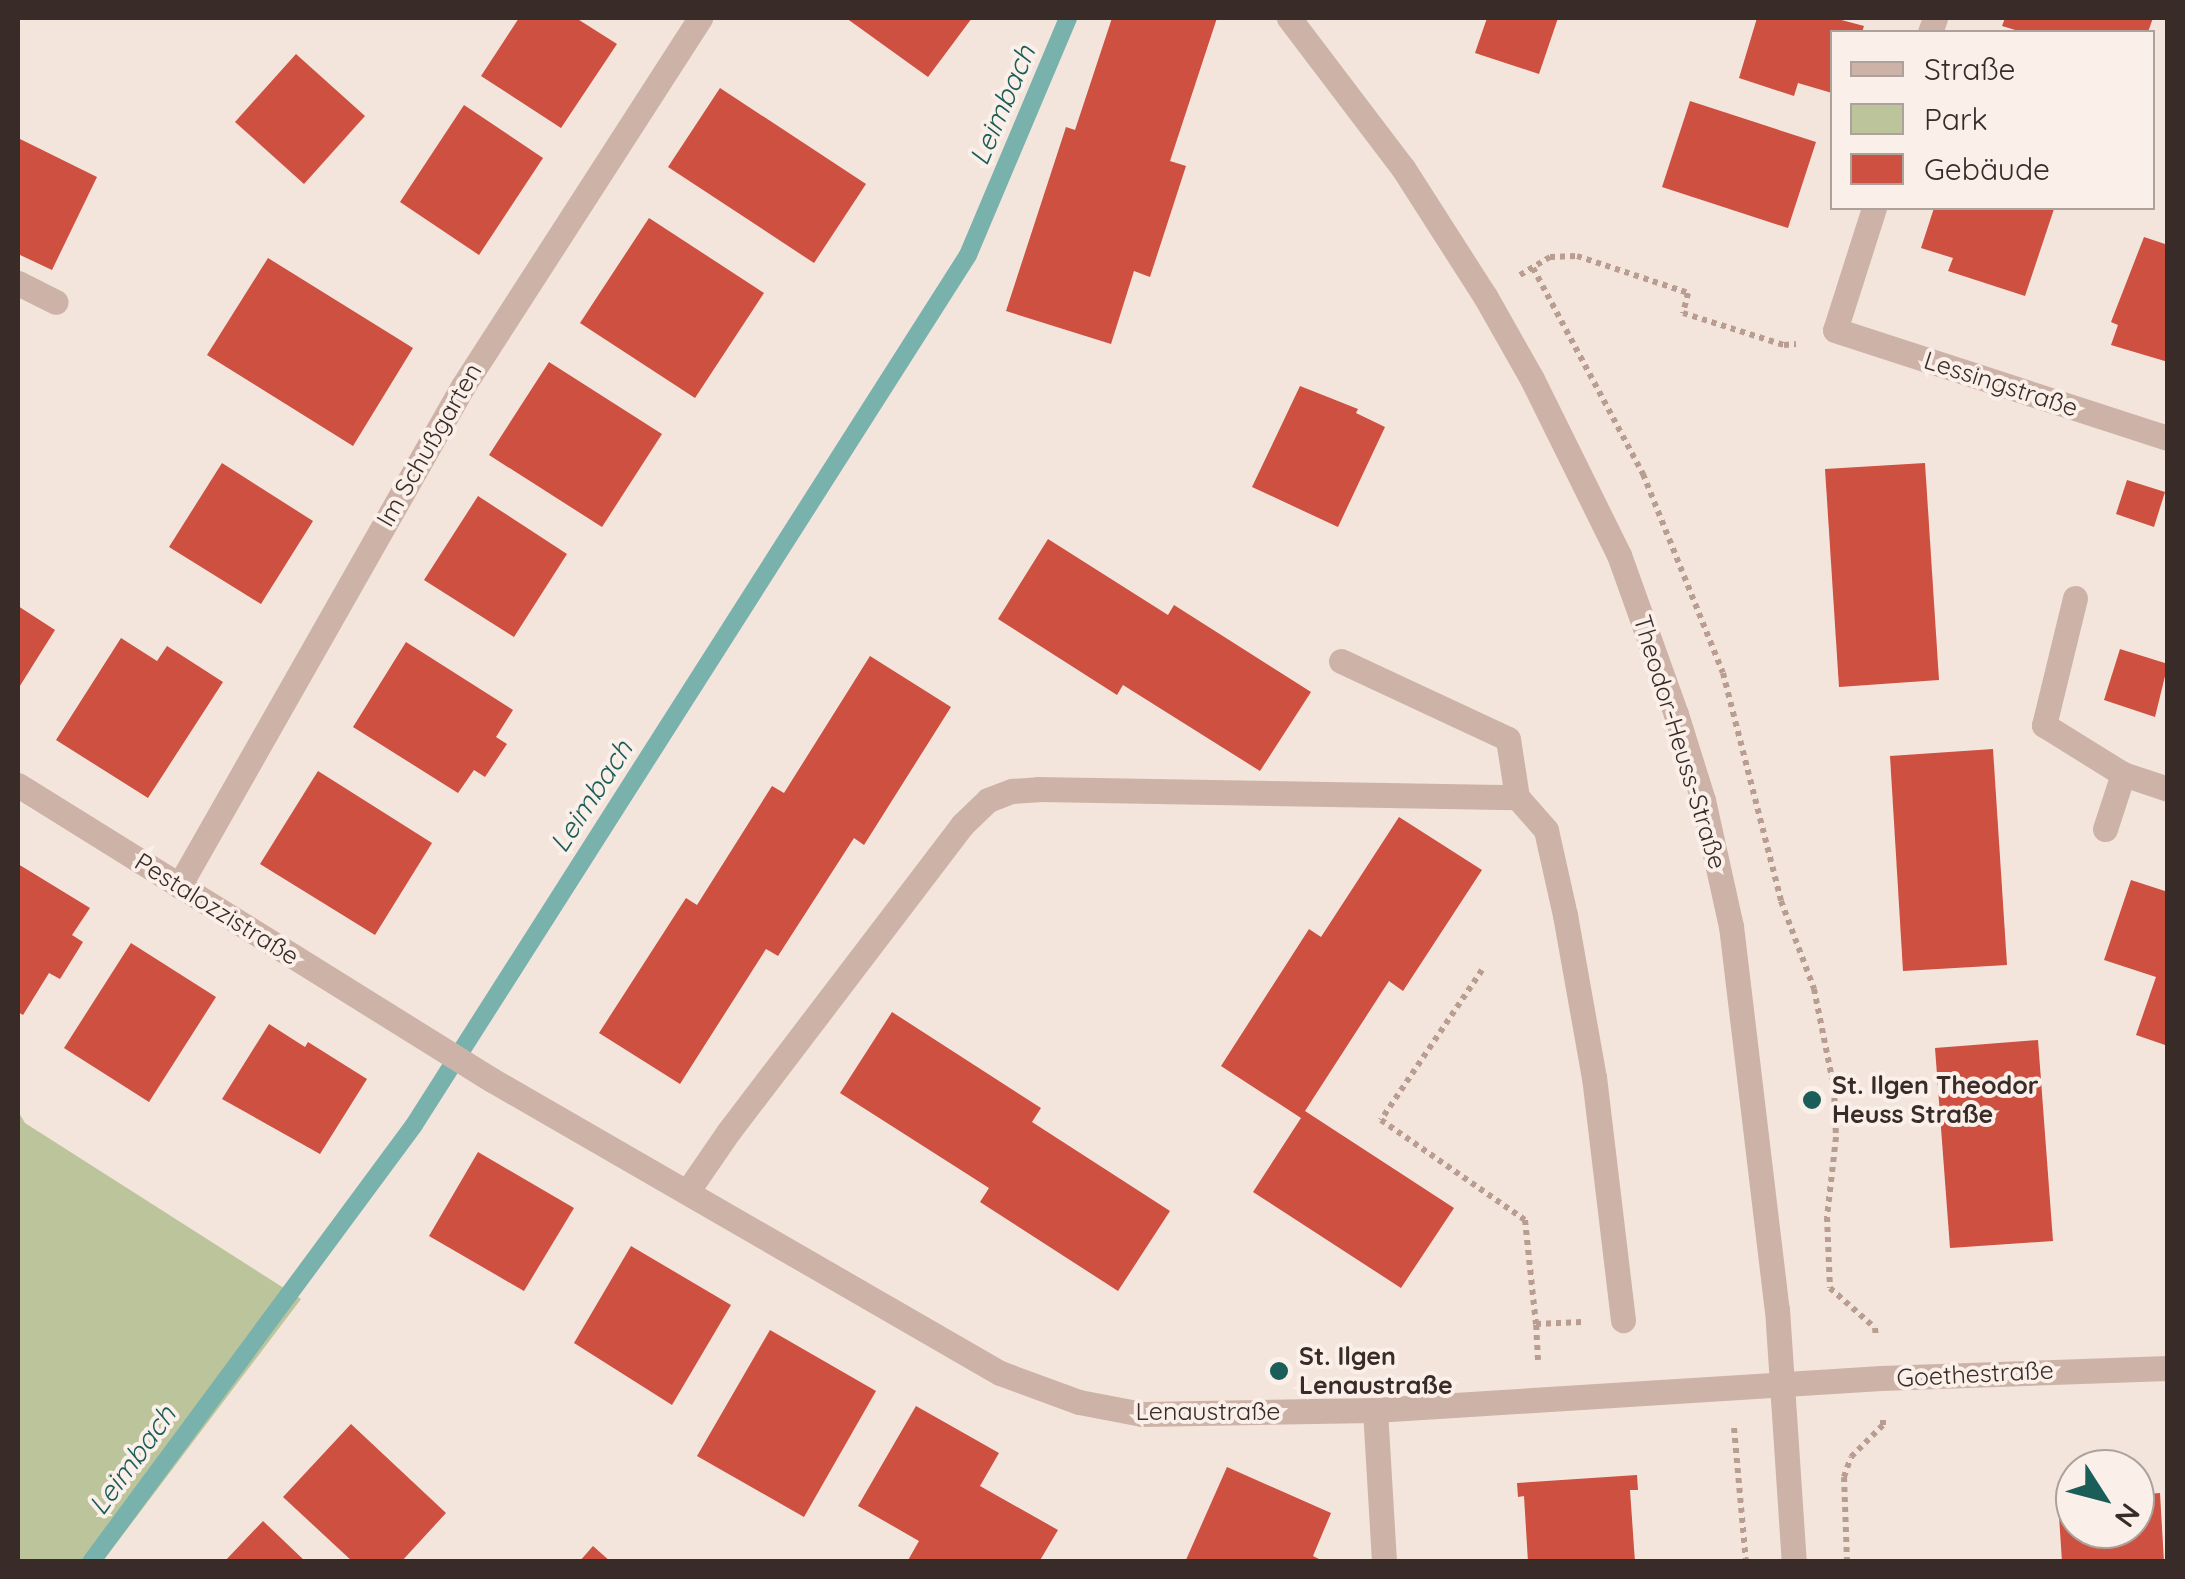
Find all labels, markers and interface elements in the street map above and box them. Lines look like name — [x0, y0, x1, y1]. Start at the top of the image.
legend — [1830, 30, 2155, 210]
water label: Leimbach — [962, 40, 1042, 170]
text: Straße — [1924, 50, 2016, 88]
text: Park — [1924, 100, 1988, 138]
text: Gebäude — [1924, 150, 2050, 188]
street label: Lessingstraße — [1920, 345, 2082, 423]
street label: Im Schußgarten — [370, 358, 488, 532]
street label: Theodor-Heuss-Straße — [1627, 611, 1733, 873]
water label: Leimbach — [542, 734, 640, 858]
street label: Pestalozzistraße — [129, 847, 305, 971]
place label: St. Ilgen Theodor Heuss Straße — [1832, 1071, 2039, 1130]
marker: St. Ilgen Theodor Heuss Straße — [1801, 1089, 1823, 1111]
place label: St. Ilgen Lenaustraße — [1299, 1342, 1453, 1401]
street label: Goethestraße — [1896, 1355, 2054, 1393]
marker: St. Ilgen Lenaustraße — [1268, 1360, 1290, 1382]
street label: Lenaustraße — [1136, 1396, 1280, 1426]
water label: Leimbach — [81, 1399, 183, 1521]
north arrow — [2055, 1449, 2155, 1549]
text: N — [2108, 1497, 2148, 1534]

